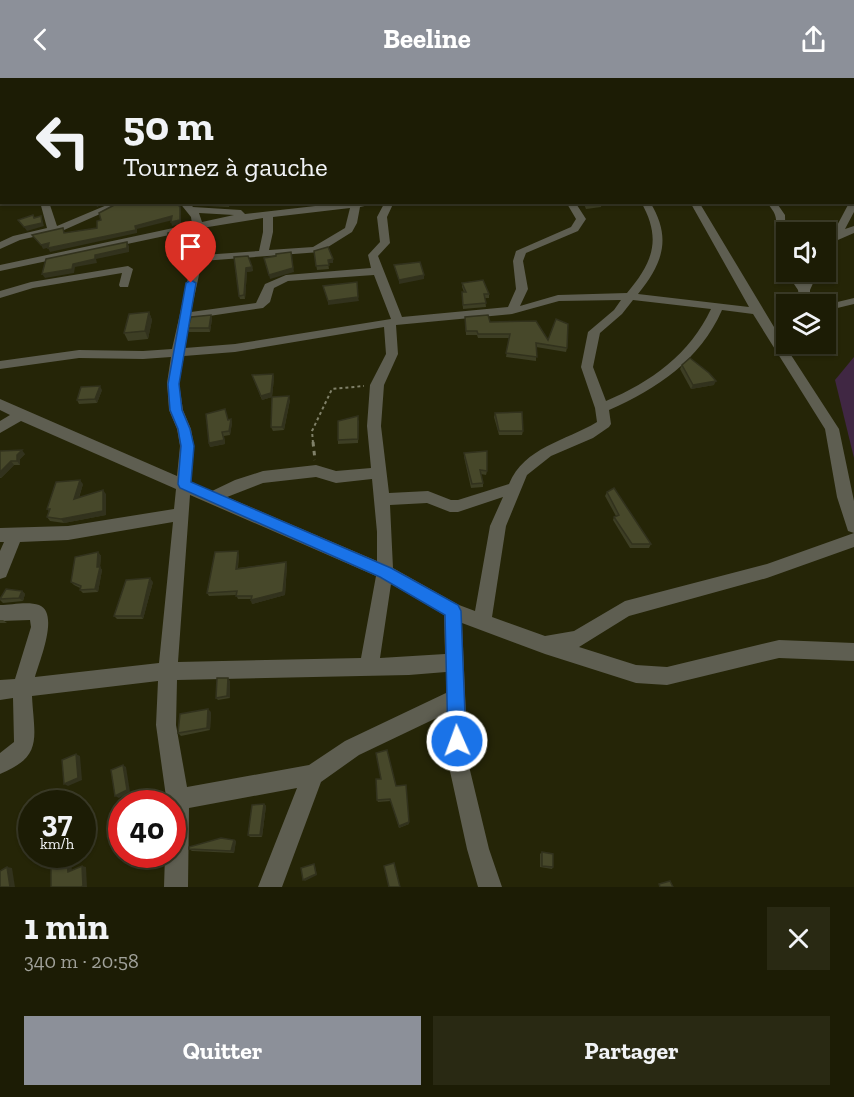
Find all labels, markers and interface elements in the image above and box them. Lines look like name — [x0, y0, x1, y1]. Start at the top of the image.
icon: back — [24, 23, 57, 56]
text: Beeline — [383, 23, 471, 55]
icon: share — [797, 23, 830, 56]
text: 50 m — [123, 100, 214, 151]
icon: left — [24, 102, 102, 180]
text: Tournez à gauche — [123, 151, 328, 183]
pin — [165, 221, 216, 283]
map controls — [776, 222, 836, 354]
button: sound — [776, 222, 836, 282]
icon: arrive — [174, 230, 207, 263]
button: layers — [776, 294, 836, 354]
position arrow — [425, 709, 489, 773]
speed limit sign: 40 — [108, 790, 186, 868]
text: 37 — [42, 804, 72, 840]
text: km/h — [40, 835, 74, 853]
text: 1 min — [24, 905, 109, 948]
button: close — [767, 907, 830, 970]
text: 340 m · 20:58 — [24, 949, 139, 973]
button: Quitter — [24, 1016, 421, 1085]
button: Partager — [433, 1016, 830, 1085]

